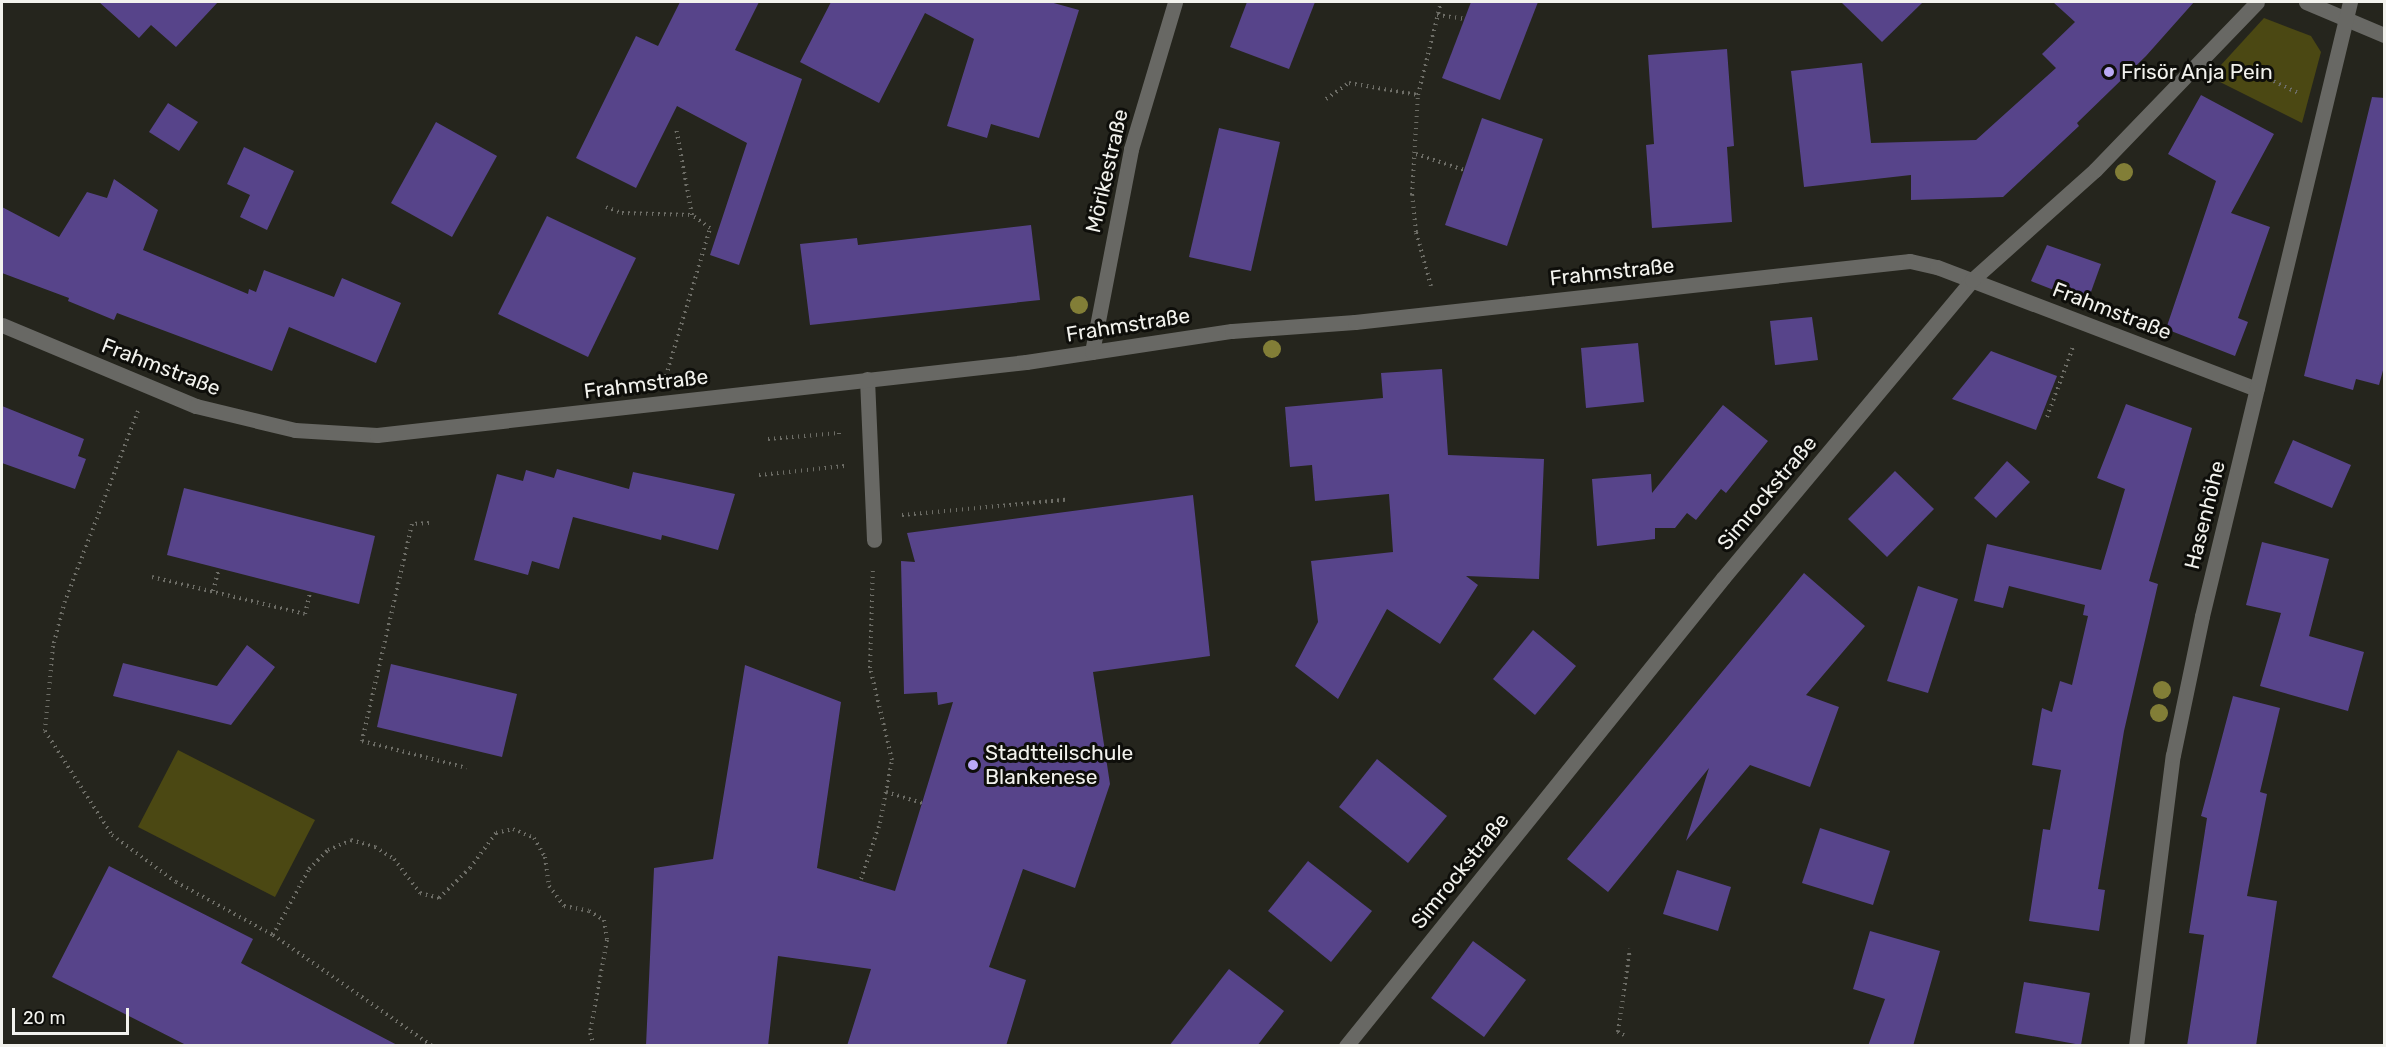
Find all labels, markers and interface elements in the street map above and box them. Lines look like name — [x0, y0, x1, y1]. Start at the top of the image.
place label: Frisör Anja Pein — [2121, 59, 2274, 85]
marker: Frisör Anja Pein — [2102, 65, 2116, 79]
street label: Mörikestraße — [1081, 107, 1133, 235]
street label: Frahmstraße — [1548, 253, 1676, 291]
street label: Frahmstraße — [2049, 277, 2175, 345]
street label: Frahmstraße — [1064, 303, 1192, 347]
street label: Frahmstraße — [98, 333, 224, 401]
street label: Frahmstraße — [582, 364, 710, 404]
street label: Simrockstraße — [1712, 431, 1822, 555]
street label: Hasenhöhe — [2179, 458, 2231, 572]
place label: Stadtteilschule Blankenese — [985, 740, 1133, 790]
marker: Stadtteilschule Blankenese — [966, 758, 980, 772]
street label: Simrockstraße — [1406, 808, 1514, 934]
scale bar — [15, 996, 132, 1034]
text: 20 m — [23, 1007, 65, 1029]

